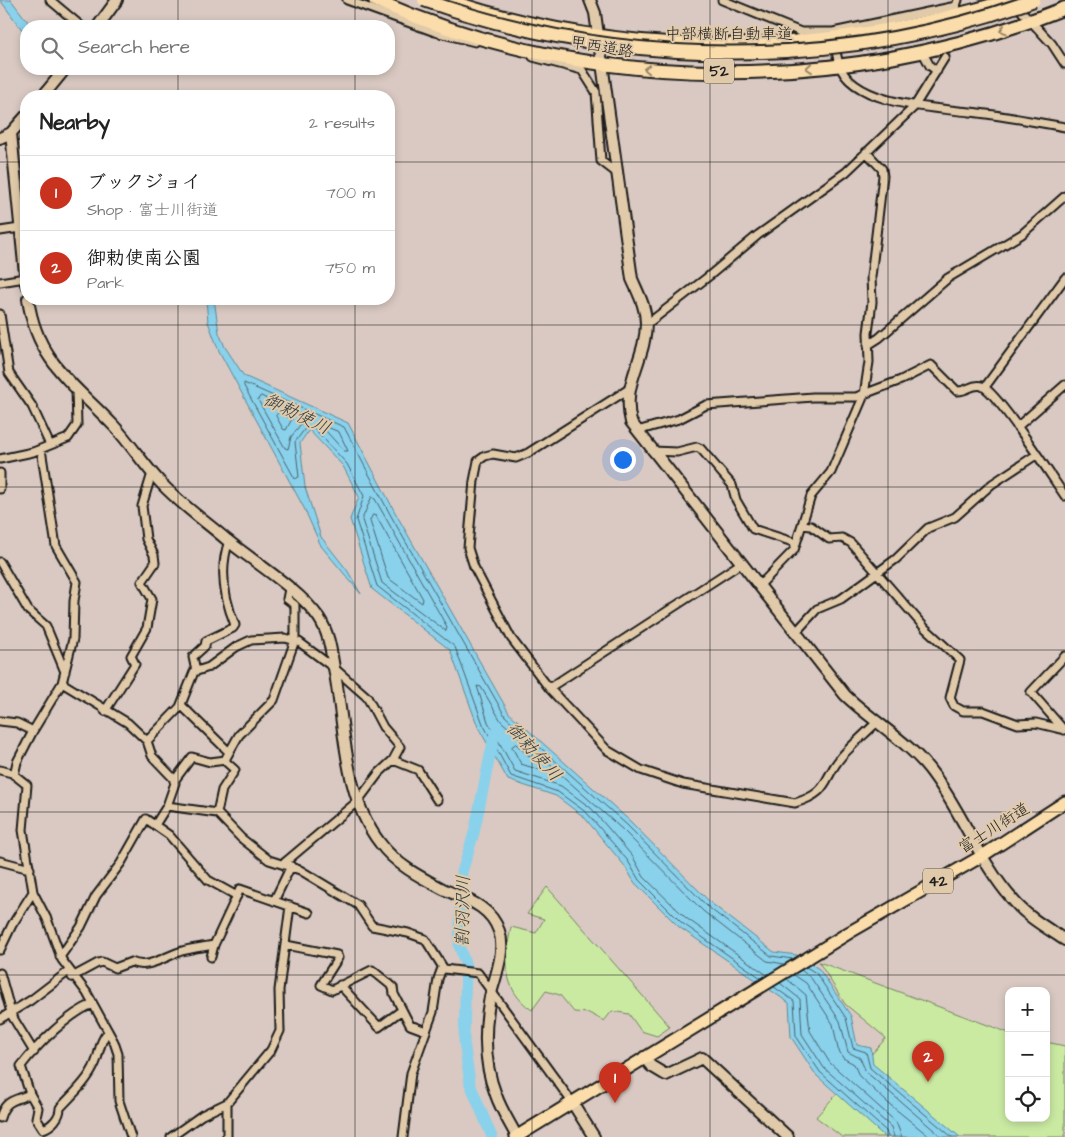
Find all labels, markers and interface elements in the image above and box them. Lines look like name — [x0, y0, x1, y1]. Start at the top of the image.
search box — [20, 20, 395, 75]
street label: 中部横断自動車道 — [665, 23, 793, 45]
one-way arrow — [999, 24, 1007, 34]
street label: 甲西道路 — [569, 31, 635, 63]
icon: search — [38, 34, 66, 62]
text: Search here — [78, 34, 190, 61]
road number: 52 — [704, 58, 734, 84]
one-way arrow — [805, 62, 813, 73]
one-way arrow — [643, 64, 650, 74]
text: Nearby — [40, 108, 110, 137]
text: 2 results — [309, 112, 375, 134]
text: ブックジョイ — [87, 169, 201, 196]
text: 1 — [55, 182, 57, 204]
text: 700 m — [326, 182, 375, 204]
text: Shop · 富士川街道 — [87, 199, 218, 221]
text: 御勅使南公園 — [87, 245, 201, 272]
text: 2 — [51, 257, 61, 279]
text: 750 m — [325, 257, 375, 279]
text: Park — [87, 272, 124, 294]
water label: 御勅使川 — [259, 387, 335, 441]
your location — [610, 447, 636, 473]
water label: 御勅使川 — [501, 717, 567, 787]
street label: 富士川街道 — [954, 797, 1034, 859]
road number: 42 — [923, 868, 953, 894]
water label: 割羽沢川 — [450, 875, 476, 947]
map controls — [1005, 987, 1050, 1122]
button: + — [1005, 987, 1050, 1032]
button: − — [1005, 1032, 1050, 1077]
pin: 2 — [912, 1041, 944, 1082]
pin: 1 — [599, 1062, 631, 1103]
button: locate — [1005, 1077, 1050, 1122]

